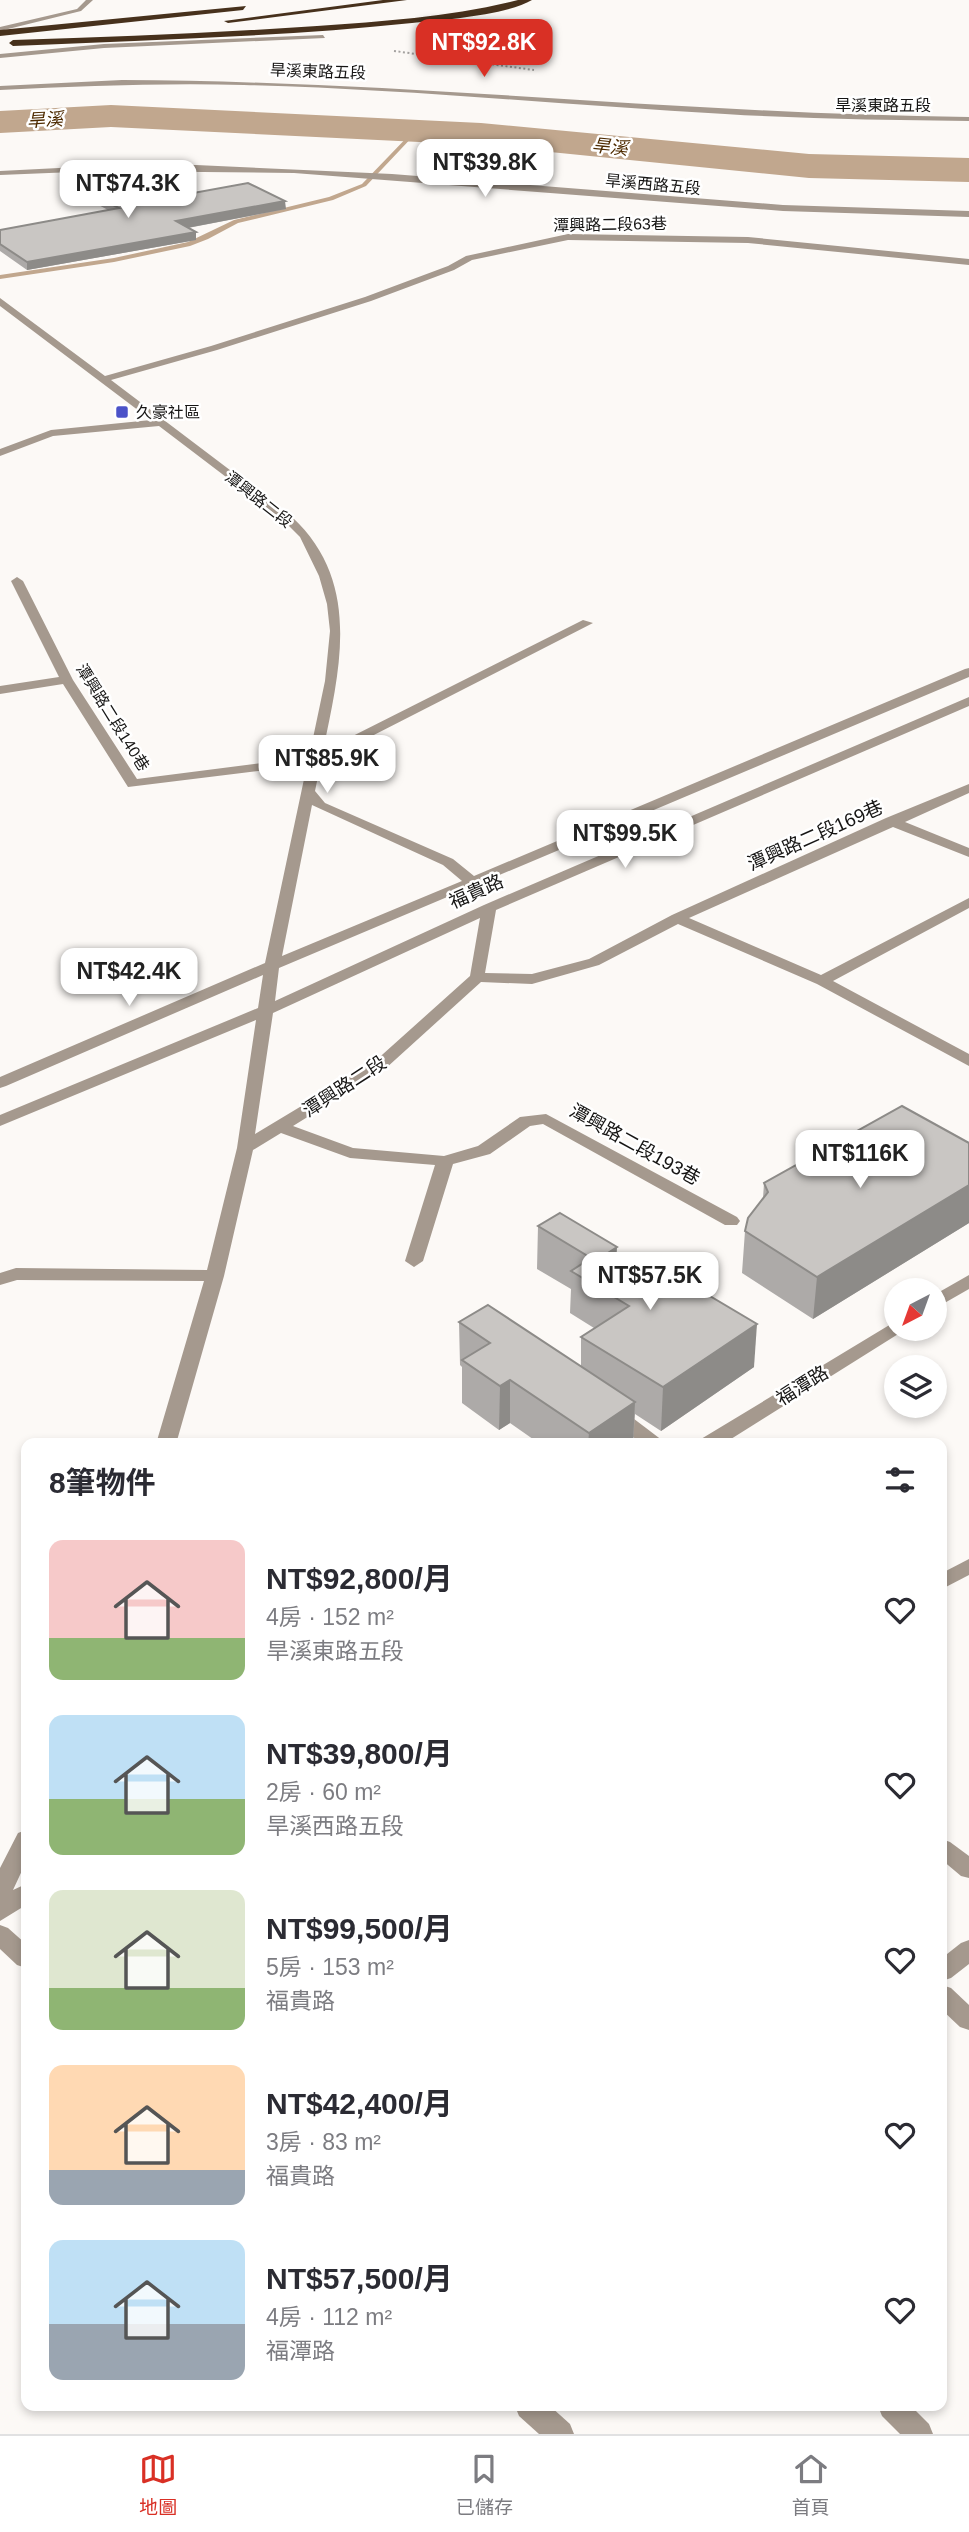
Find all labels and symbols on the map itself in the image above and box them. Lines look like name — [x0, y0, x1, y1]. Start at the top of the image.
pin: NT$92.8K — [412, 20, 556, 79]
street label: 旱溪東路五段 — [270, 61, 366, 82]
street label: 旱溪東路五段 — [835, 97, 931, 114]
water label: 旱溪 — [27, 109, 66, 131]
water label: 旱溪 — [591, 135, 632, 159]
pin: NT$39.8K — [413, 140, 557, 199]
pin: NT$74.3K — [56, 160, 200, 220]
street label: 旱溪西路五段 — [604, 172, 702, 197]
street label: 潭興路二段63巷 — [553, 215, 667, 234]
marker: 久豪社區 — [114, 404, 130, 420]
place label: 久豪社區 — [136, 404, 200, 421]
street label: 潭興路二段 — [222, 468, 295, 531]
street label: 潭興路二段140巷 — [73, 661, 152, 774]
pin: NT$85.9K — [255, 736, 399, 795]
street label: 潭興路二段169巷 — [744, 796, 886, 875]
pin: NT$99.5K — [553, 810, 697, 870]
street label: 福貴路 — [446, 870, 507, 913]
pin: NT$42.4K — [57, 948, 201, 1008]
street label: 潭興路二段 — [299, 1052, 390, 1121]
street label: 潭興路二段193巷 — [566, 1100, 704, 1189]
pin: NT$116K — [795, 1130, 925, 1190]
pin: NT$57.5K — [578, 1252, 722, 1312]
north arrow — [884, 1278, 947, 1340]
street label: 福潭路 — [773, 1361, 832, 1409]

